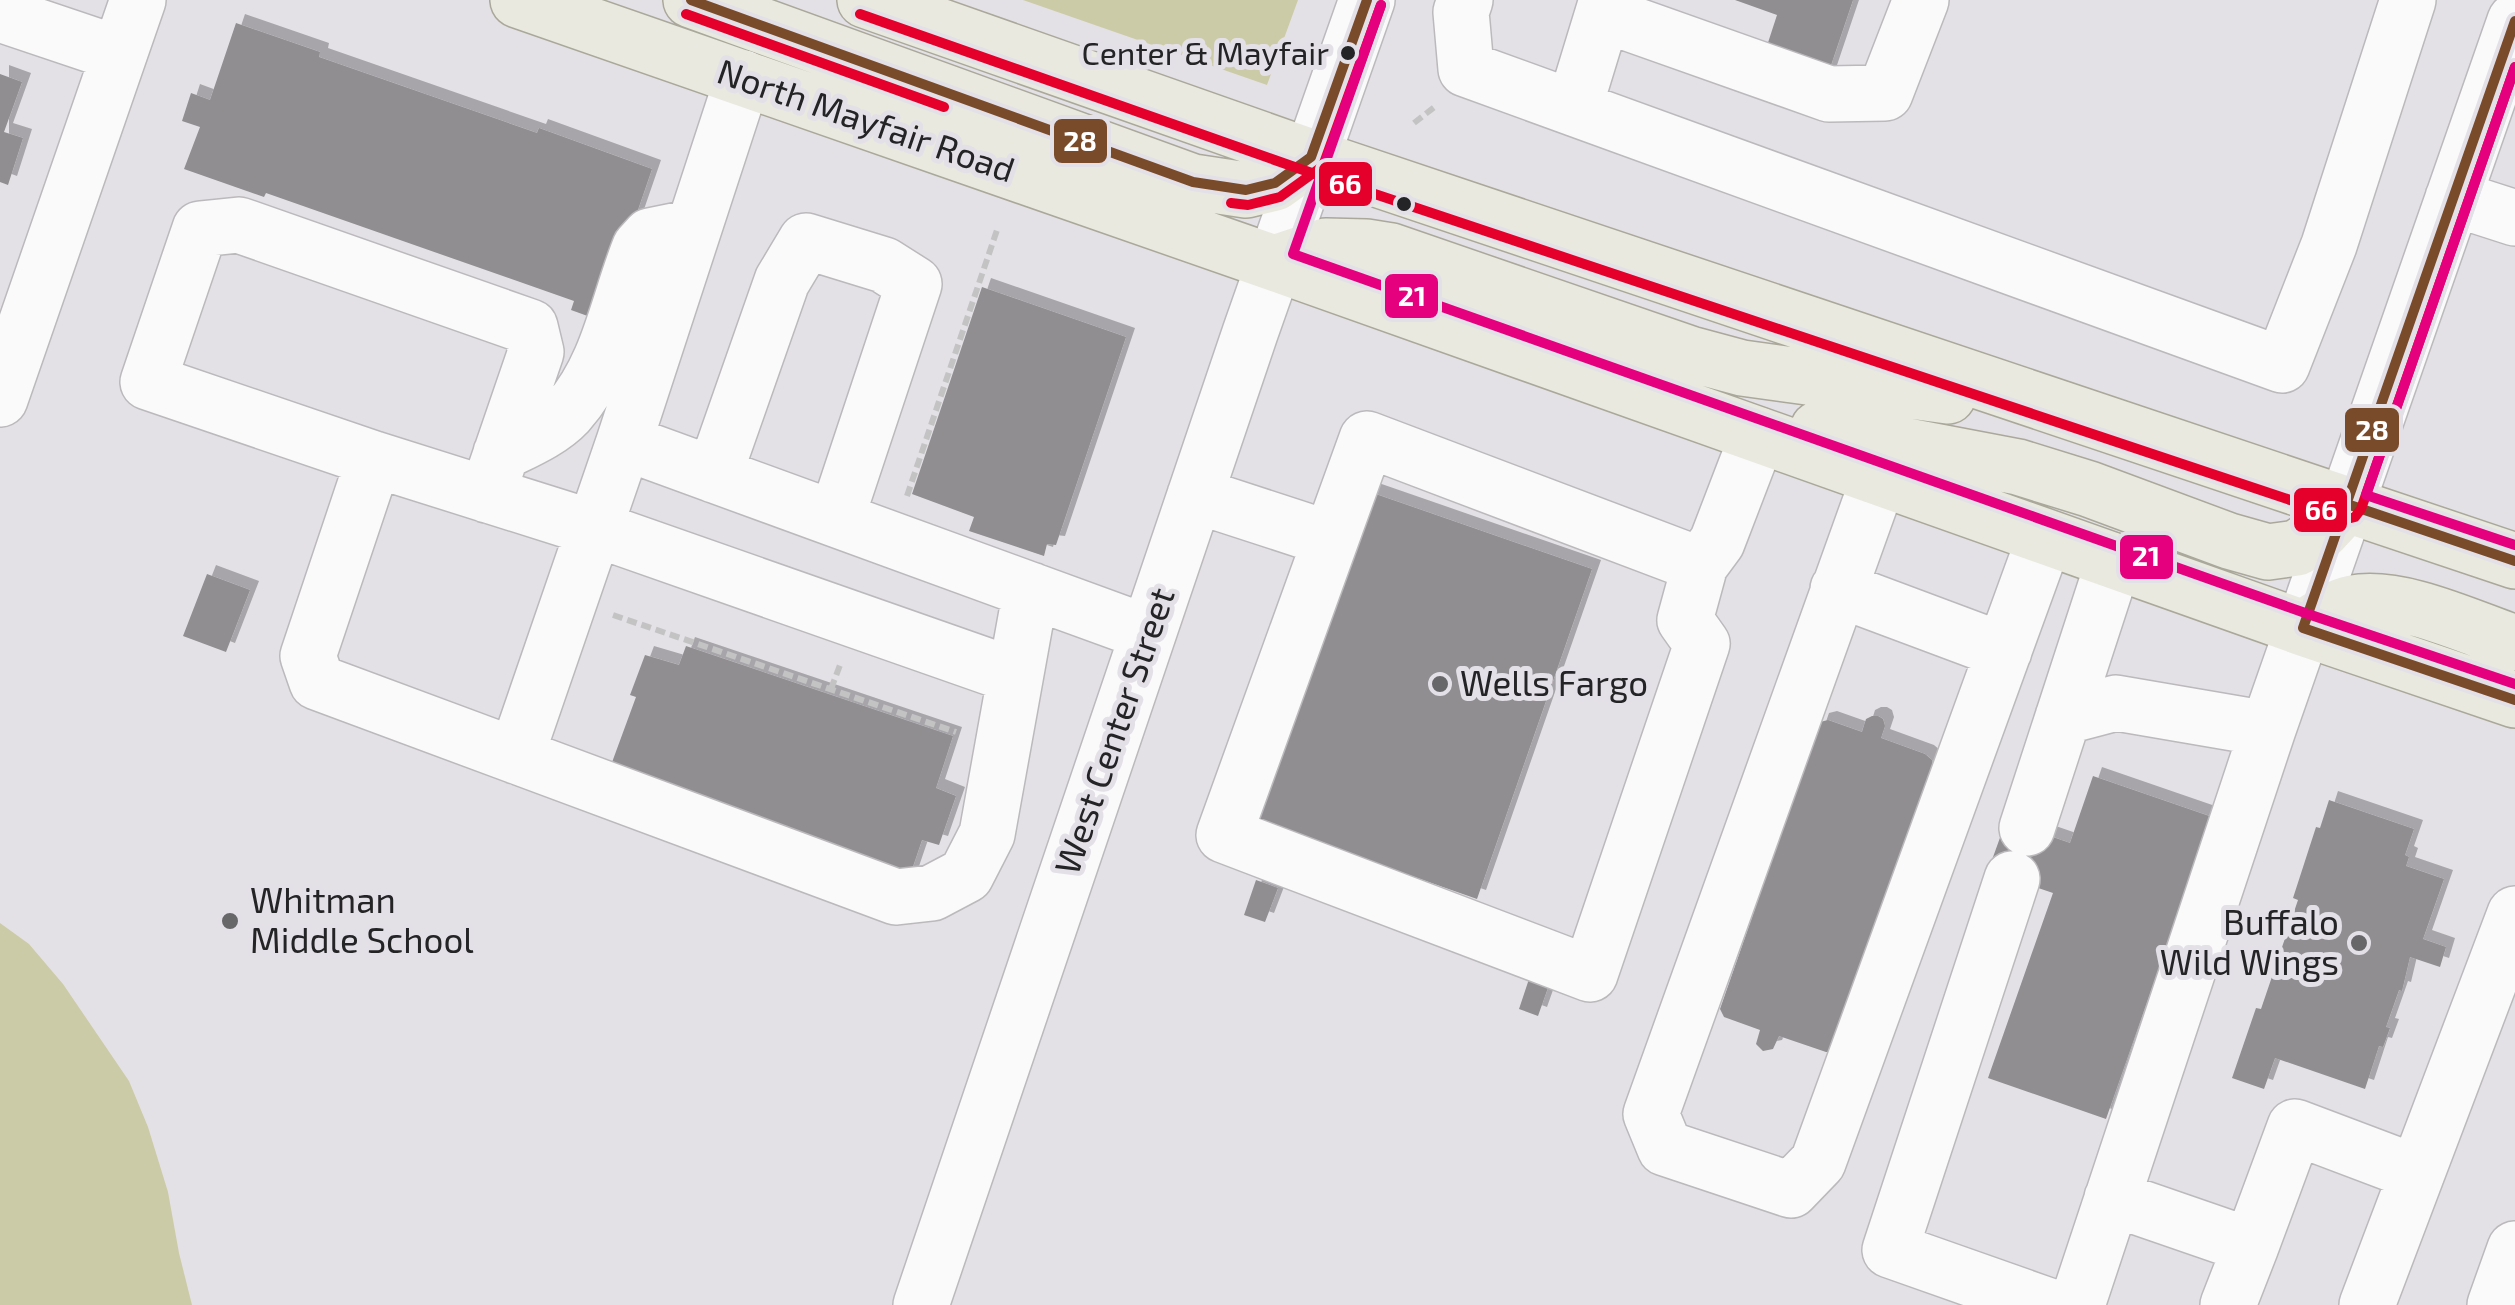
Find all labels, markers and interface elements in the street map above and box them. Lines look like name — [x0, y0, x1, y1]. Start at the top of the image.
place label: Center & Mayfair — [1081, 33, 1329, 71]
marker: Center & Mayfair — [1338, 43, 1358, 63]
street label: North Mayfair Road — [713, 49, 1021, 190]
line badge: 28 — [1052, 117, 1109, 165]
text: 28 — [1063, 123, 1097, 157]
line badge: 66 — [1317, 160, 1374, 208]
text: 66 — [1328, 166, 1362, 200]
unlabelled marker — [1394, 194, 1414, 214]
line badge: 21 — [1383, 272, 1440, 320]
text: 21 — [1398, 278, 1426, 312]
line badge: 28 — [2343, 406, 2401, 454]
text: 28 — [2355, 412, 2389, 446]
line badge: 66 — [2292, 486, 2349, 534]
text: 66 — [2304, 492, 2338, 526]
line badge: 21 — [2118, 533, 2175, 581]
text: 21 — [2132, 538, 2160, 572]
street label: West Center Street — [1044, 582, 1182, 879]
place label: Wells Fargo — [1460, 661, 1648, 703]
marker: Wells Fargo — [1429, 673, 1451, 695]
place label: Whitman Middle School — [250, 878, 474, 960]
place label: Buffalo Wild Wings — [2160, 900, 2339, 982]
marker: Whitman Middle School — [219, 910, 241, 932]
marker: Buffalo Wild Wings — [2348, 932, 2370, 954]

